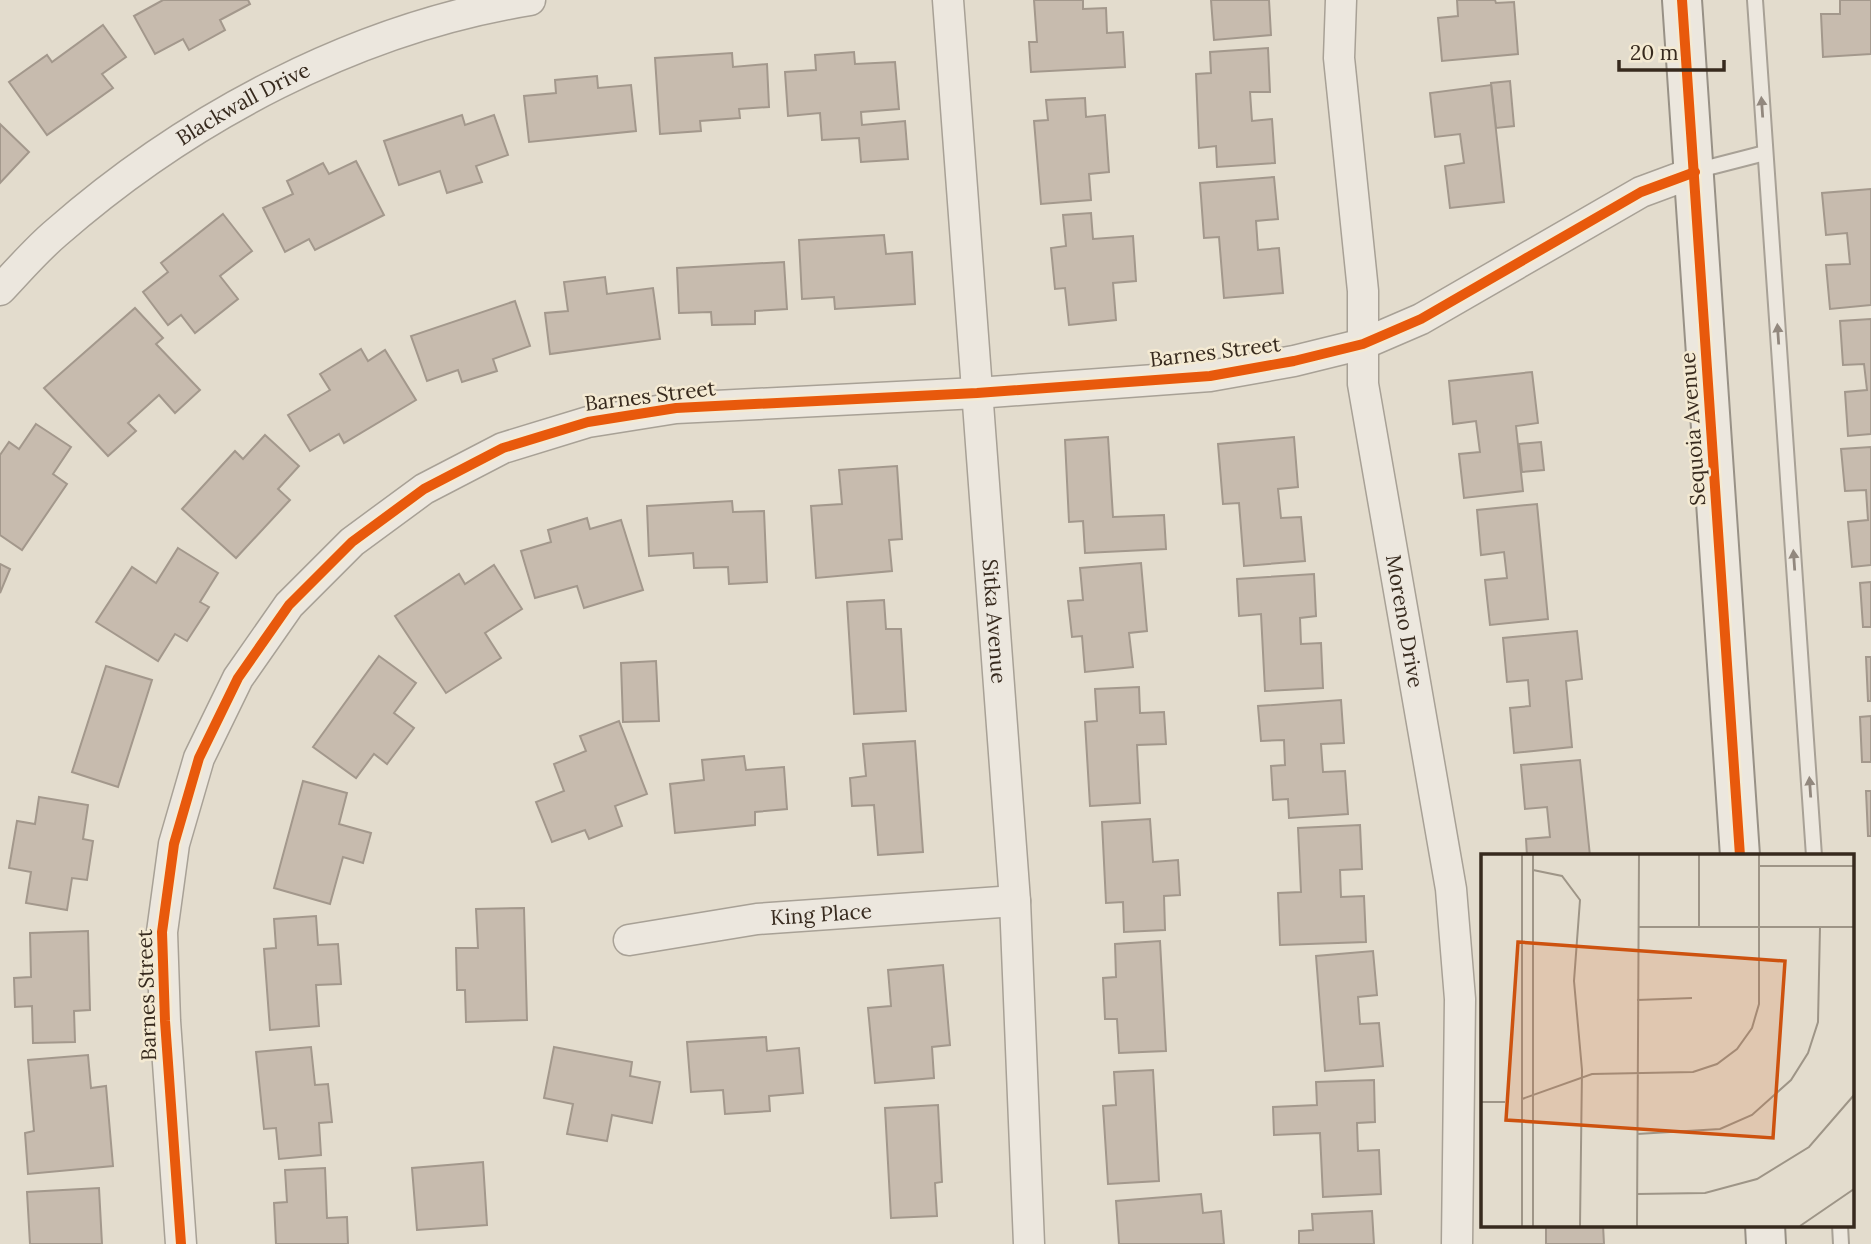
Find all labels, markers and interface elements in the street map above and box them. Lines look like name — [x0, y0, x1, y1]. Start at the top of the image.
scale bar — [1619, 28, 1724, 72]
text: 20 m — [1630, 39, 1679, 66]
street label: Blackwall Drive — [171, 56, 314, 151]
one-way arrow — [1756, 95, 1767, 117]
one-way arrow — [1772, 322, 1783, 344]
street label: Barnes Street — [1148, 330, 1283, 373]
street label: Sequoia Avenue — [1674, 351, 1711, 507]
street label: Barnes Street — [583, 374, 718, 417]
one-way arrow — [1789, 549, 1800, 571]
street label: Moreno Drive — [1380, 552, 1430, 690]
street label: Sitka Avenue — [977, 558, 1013, 685]
one-way arrow — [1804, 776, 1815, 798]
inset map — [1481, 854, 1854, 1226]
street label: King Place — [769, 897, 873, 931]
street label: Barnes Street — [131, 928, 162, 1061]

